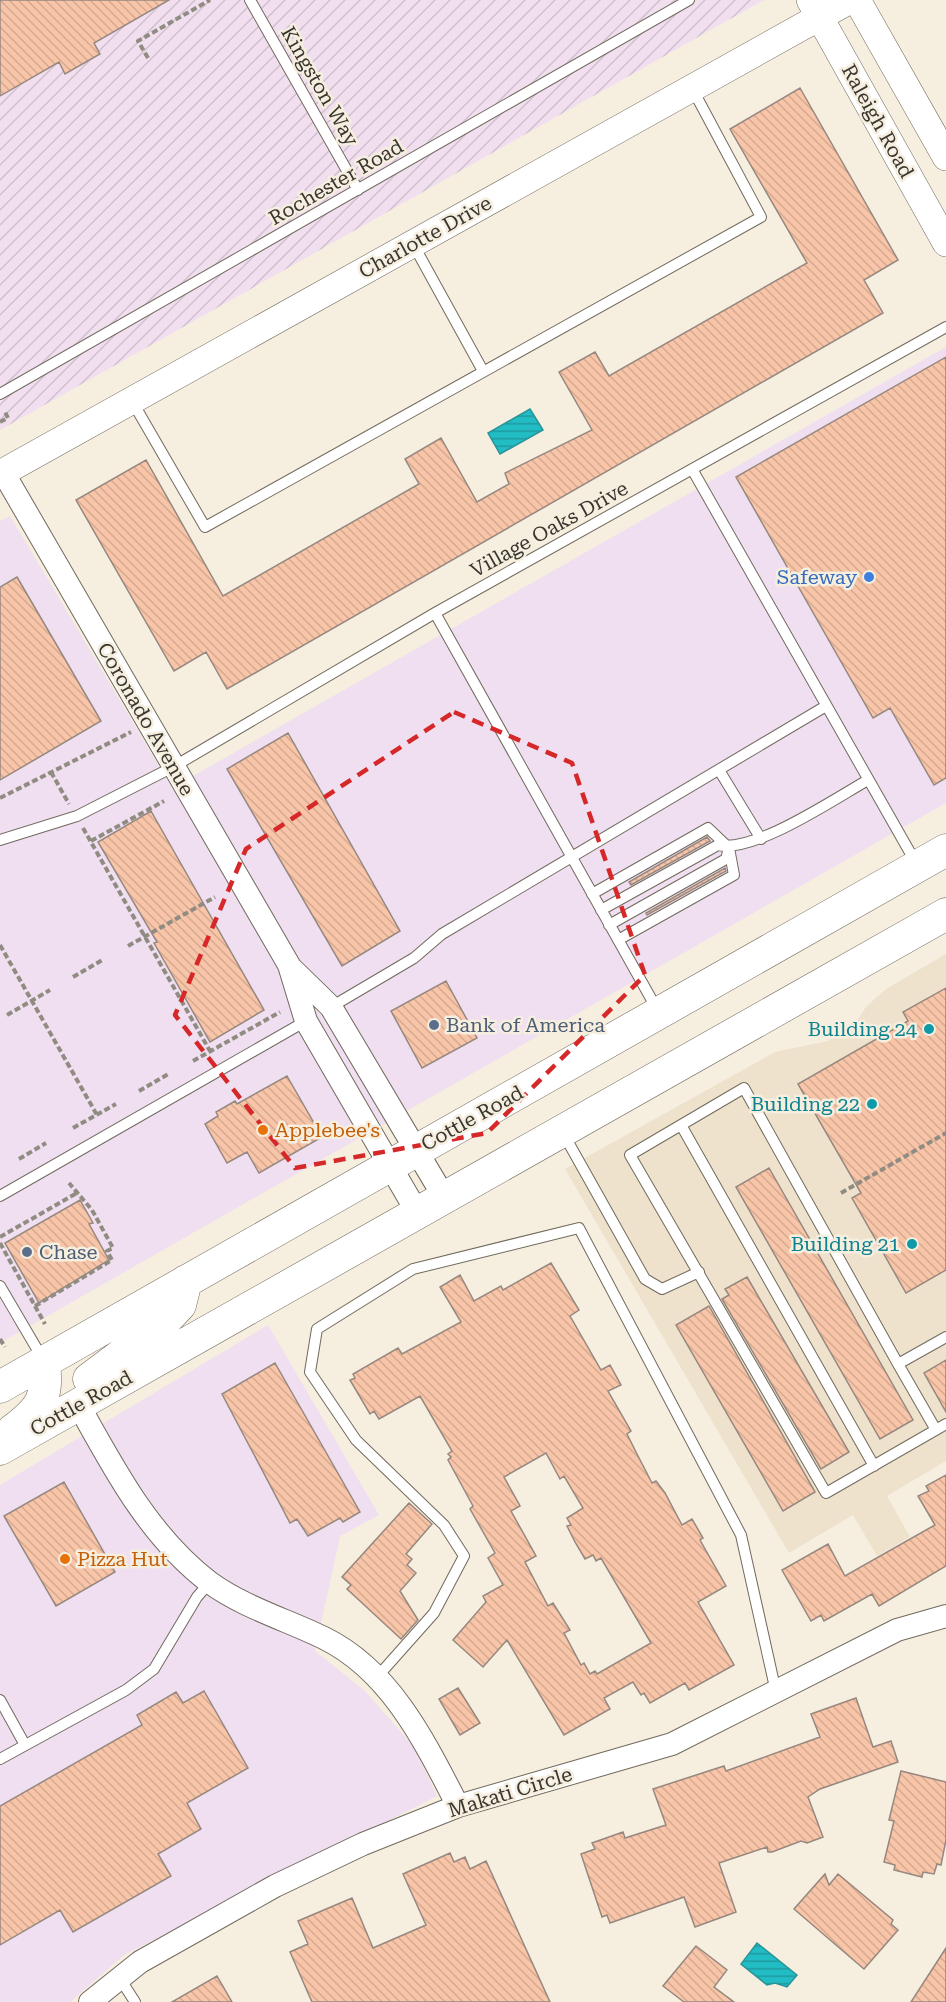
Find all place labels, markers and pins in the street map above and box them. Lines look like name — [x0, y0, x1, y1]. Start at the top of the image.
place label: Safeway — [777, 565, 857, 589]
marker: Safeway — [862, 570, 876, 584]
place label: Bank of America — [446, 1013, 605, 1037]
place label: Building 24 — [808, 1017, 918, 1041]
marker: Bank of America — [427, 1018, 441, 1032]
marker: Building 24 — [922, 1022, 936, 1036]
place label: Building 22 — [751, 1092, 860, 1116]
marker: Building 22 — [865, 1097, 879, 1111]
place label: Applebee's — [275, 1118, 380, 1142]
marker: Applebee's — [256, 1123, 270, 1137]
place label: Building 21 — [791, 1232, 900, 1256]
marker: Building 21 — [905, 1237, 919, 1251]
place label: Chase — [39, 1240, 97, 1264]
marker: Chase — [20, 1245, 34, 1259]
place label: Pizza Hut — [77, 1547, 168, 1571]
marker: Pizza Hut — [58, 1552, 72, 1566]

